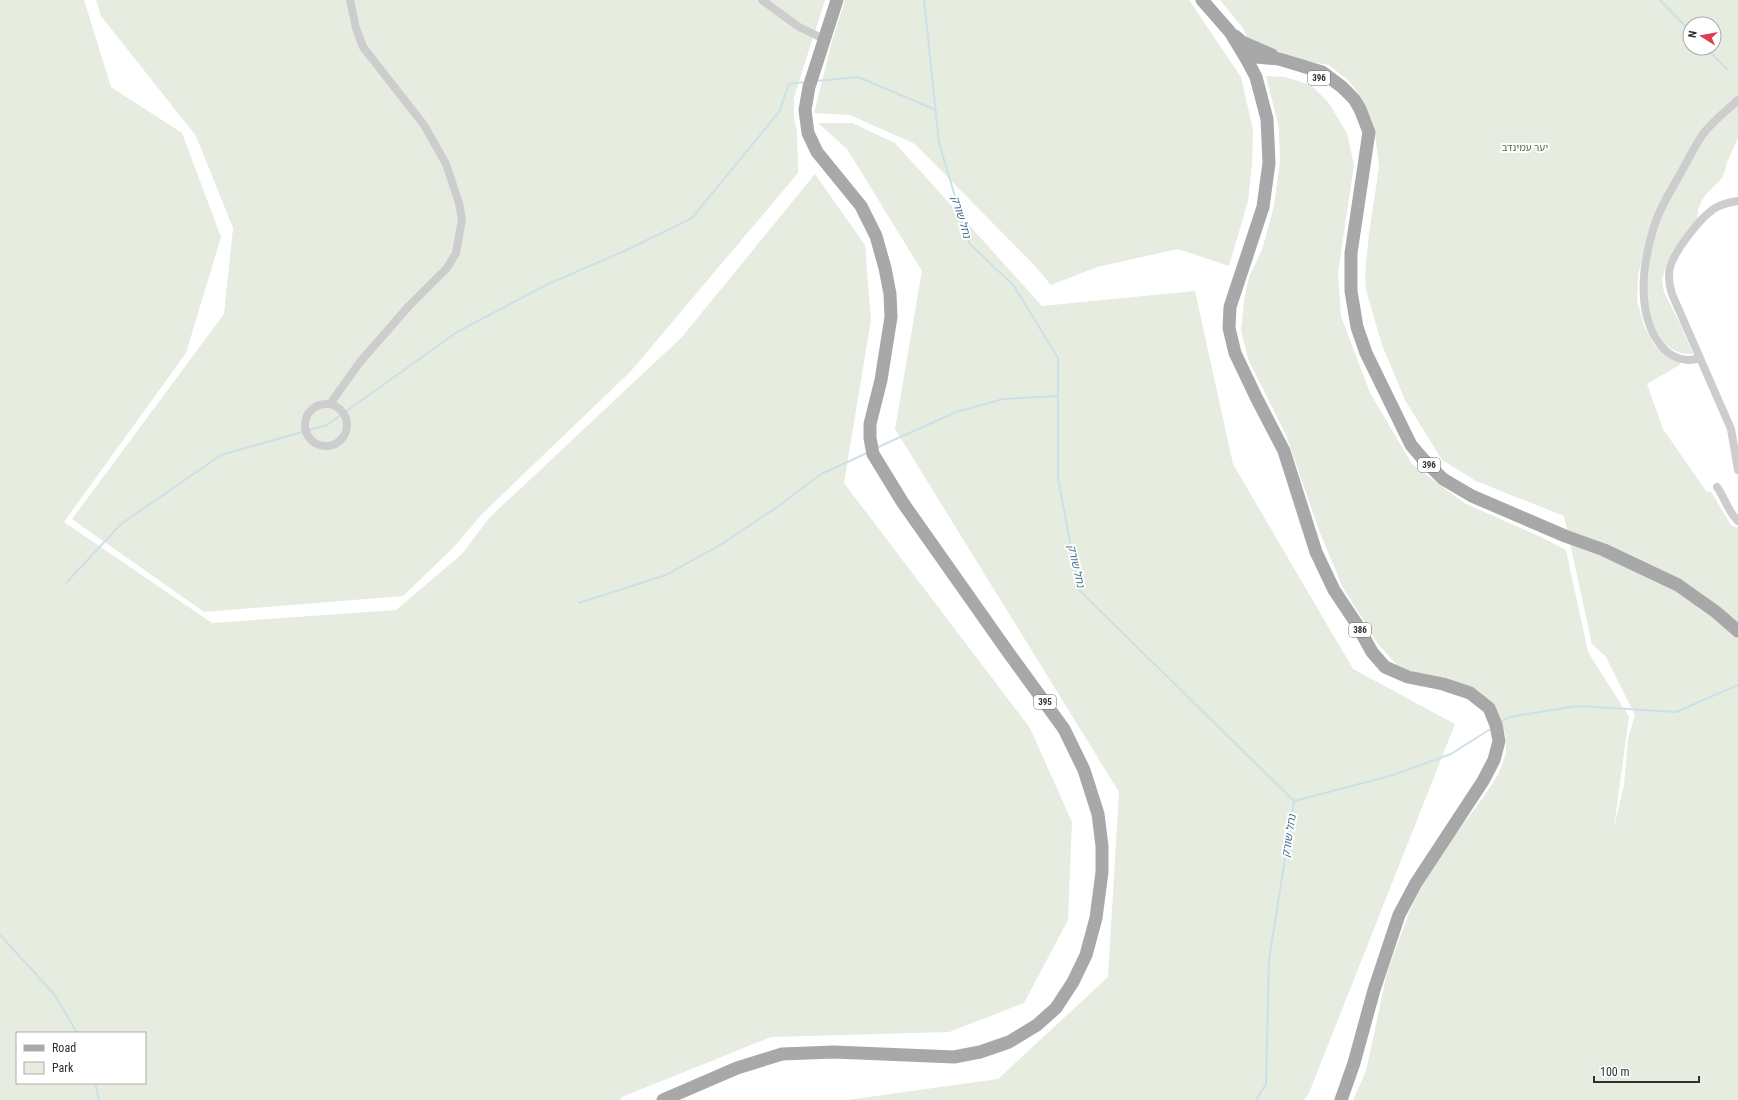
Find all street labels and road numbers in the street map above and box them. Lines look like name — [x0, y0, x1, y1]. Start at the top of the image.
road number: 396 — [1308, 71, 1330, 85]
road number: 396 — [1418, 458, 1440, 472]
road number: 386 — [1349, 623, 1371, 637]
road number: 395 — [1034, 695, 1056, 709]

